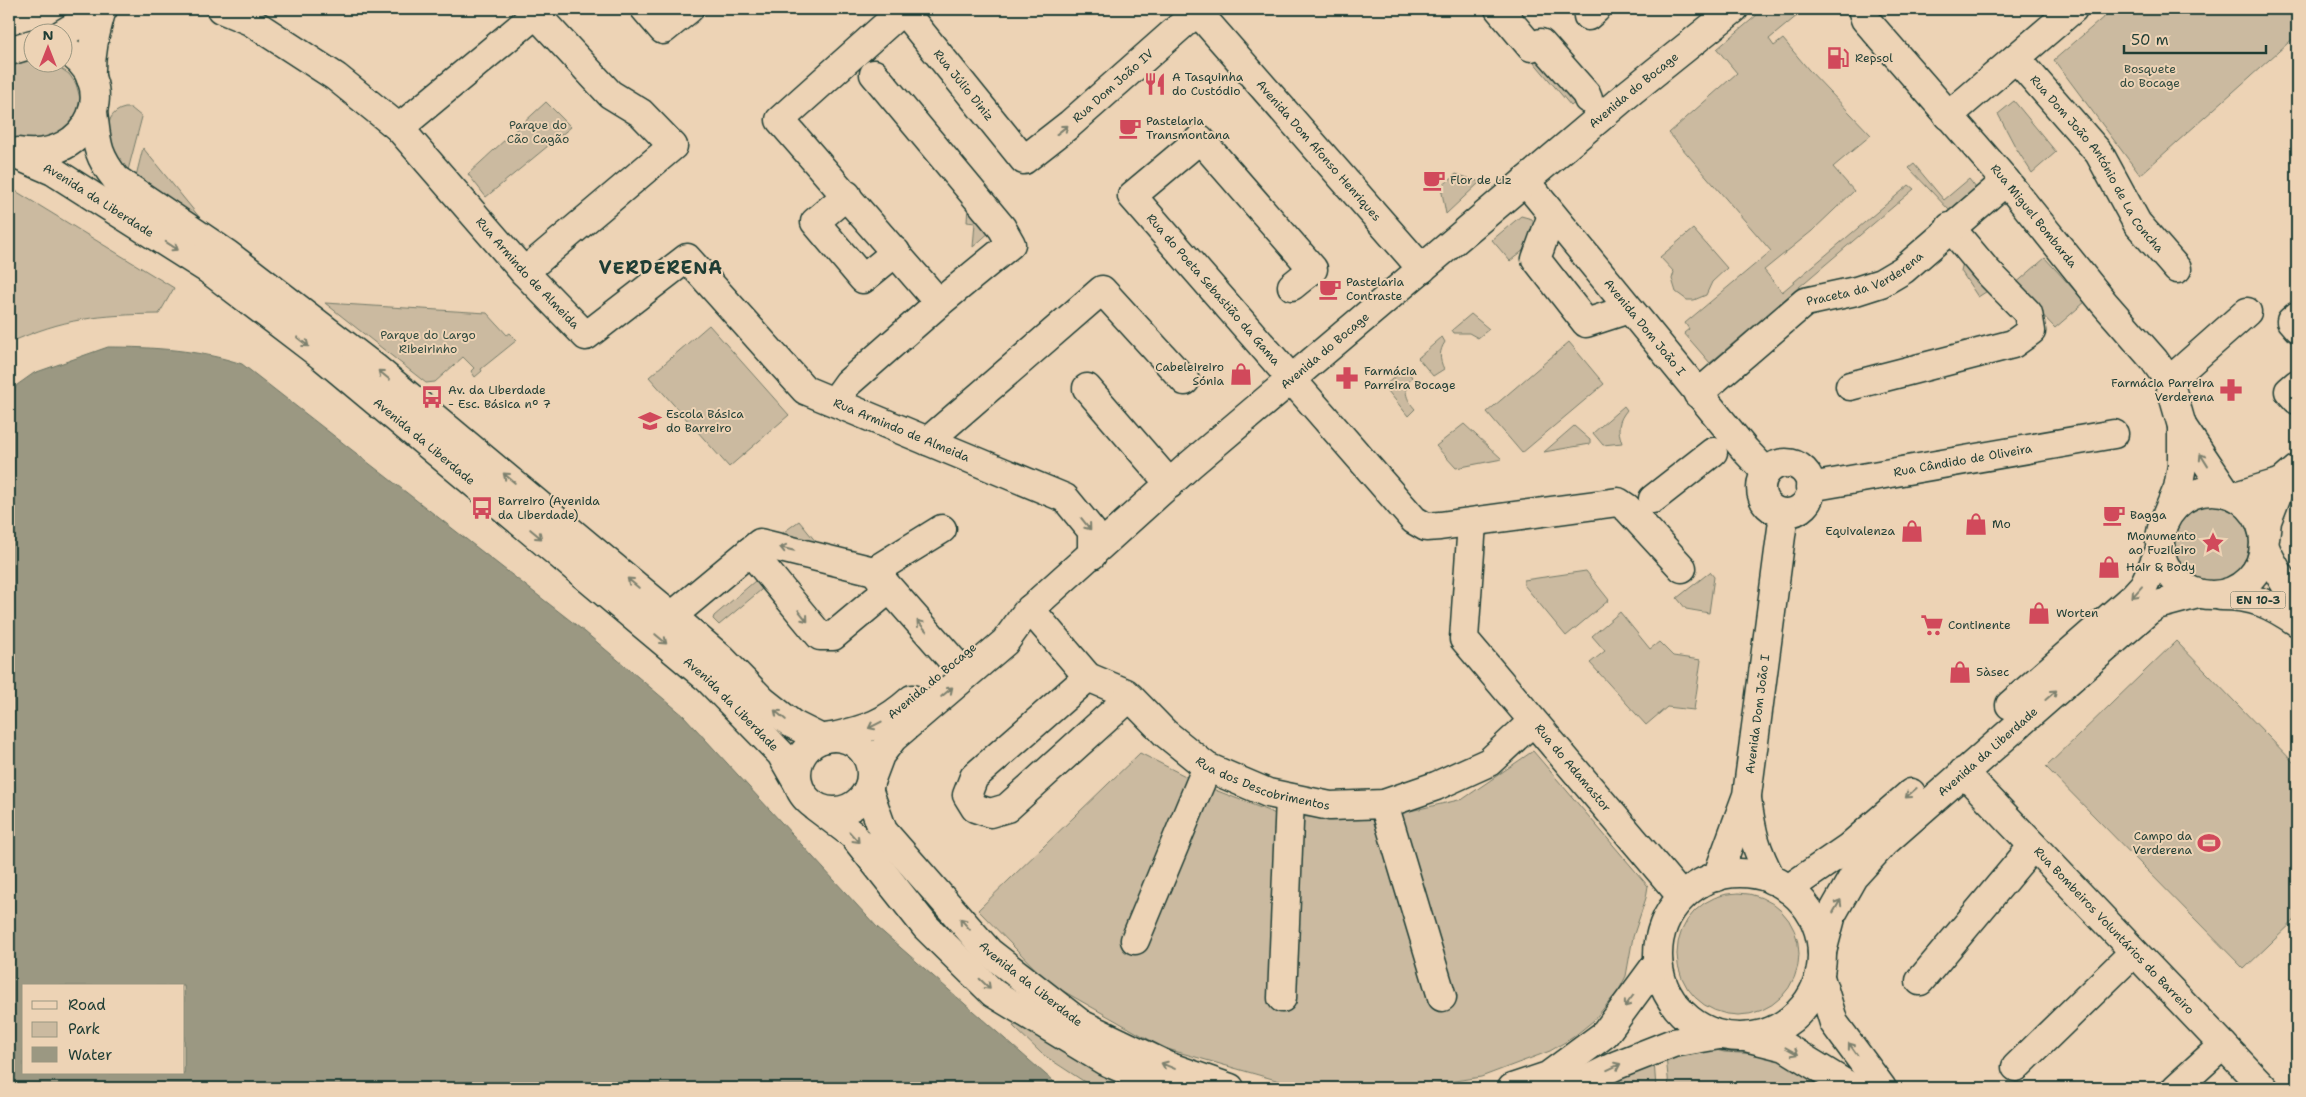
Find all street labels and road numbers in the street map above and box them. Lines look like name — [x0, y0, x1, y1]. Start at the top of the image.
street label: Rua Júlio Diniz — [930, 46, 997, 124]
street label: Rua Dom João IV — [1069, 46, 1157, 126]
street label: Avenida do Bocage — [1585, 49, 1682, 132]
street label: Rua Dom João António de La Concha — [2027, 72, 2168, 257]
street label: Avenida Dom Afonso Henriques — [1253, 77, 1385, 225]
street label: Avenida da Liberdade — [41, 160, 157, 241]
street label: Rua Miguel Bombarda — [1987, 161, 2081, 272]
street label: Rua do Poeta Sebastião da Gama — [1143, 210, 1284, 369]
street label: Rua Armindo de Almeida — [472, 214, 583, 333]
street label: Praceta da Verderena — [1805, 248, 1927, 309]
street label: Avenida Dom João I — [1600, 276, 1689, 379]
street label: Avenida do Bocage — [1277, 308, 1373, 393]
street label: Avenida da Liberdade — [370, 394, 479, 489]
street label: Rua Armindo de Almeida — [831, 395, 972, 466]
street label: Rua Cândido de Oliveira — [1892, 440, 2034, 480]
road number: EN 10-3 — [2230, 592, 2286, 608]
street label: Avenida do Bocage — [884, 639, 980, 723]
street label: Avenida Dom João I — [1742, 653, 1773, 775]
street label: Avenida da Liberdade — [680, 654, 782, 755]
street label: Avenida da Liberdade — [1934, 703, 2041, 800]
street label: Rua do Adamastor — [1531, 721, 1615, 815]
street label: Rua dos Descobrimentos — [1192, 753, 1331, 814]
street label: Rua Bombeiros Voluntários do Barreiro — [2030, 843, 2198, 1018]
street label: Avenida da Liberdade — [975, 938, 1086, 1030]

